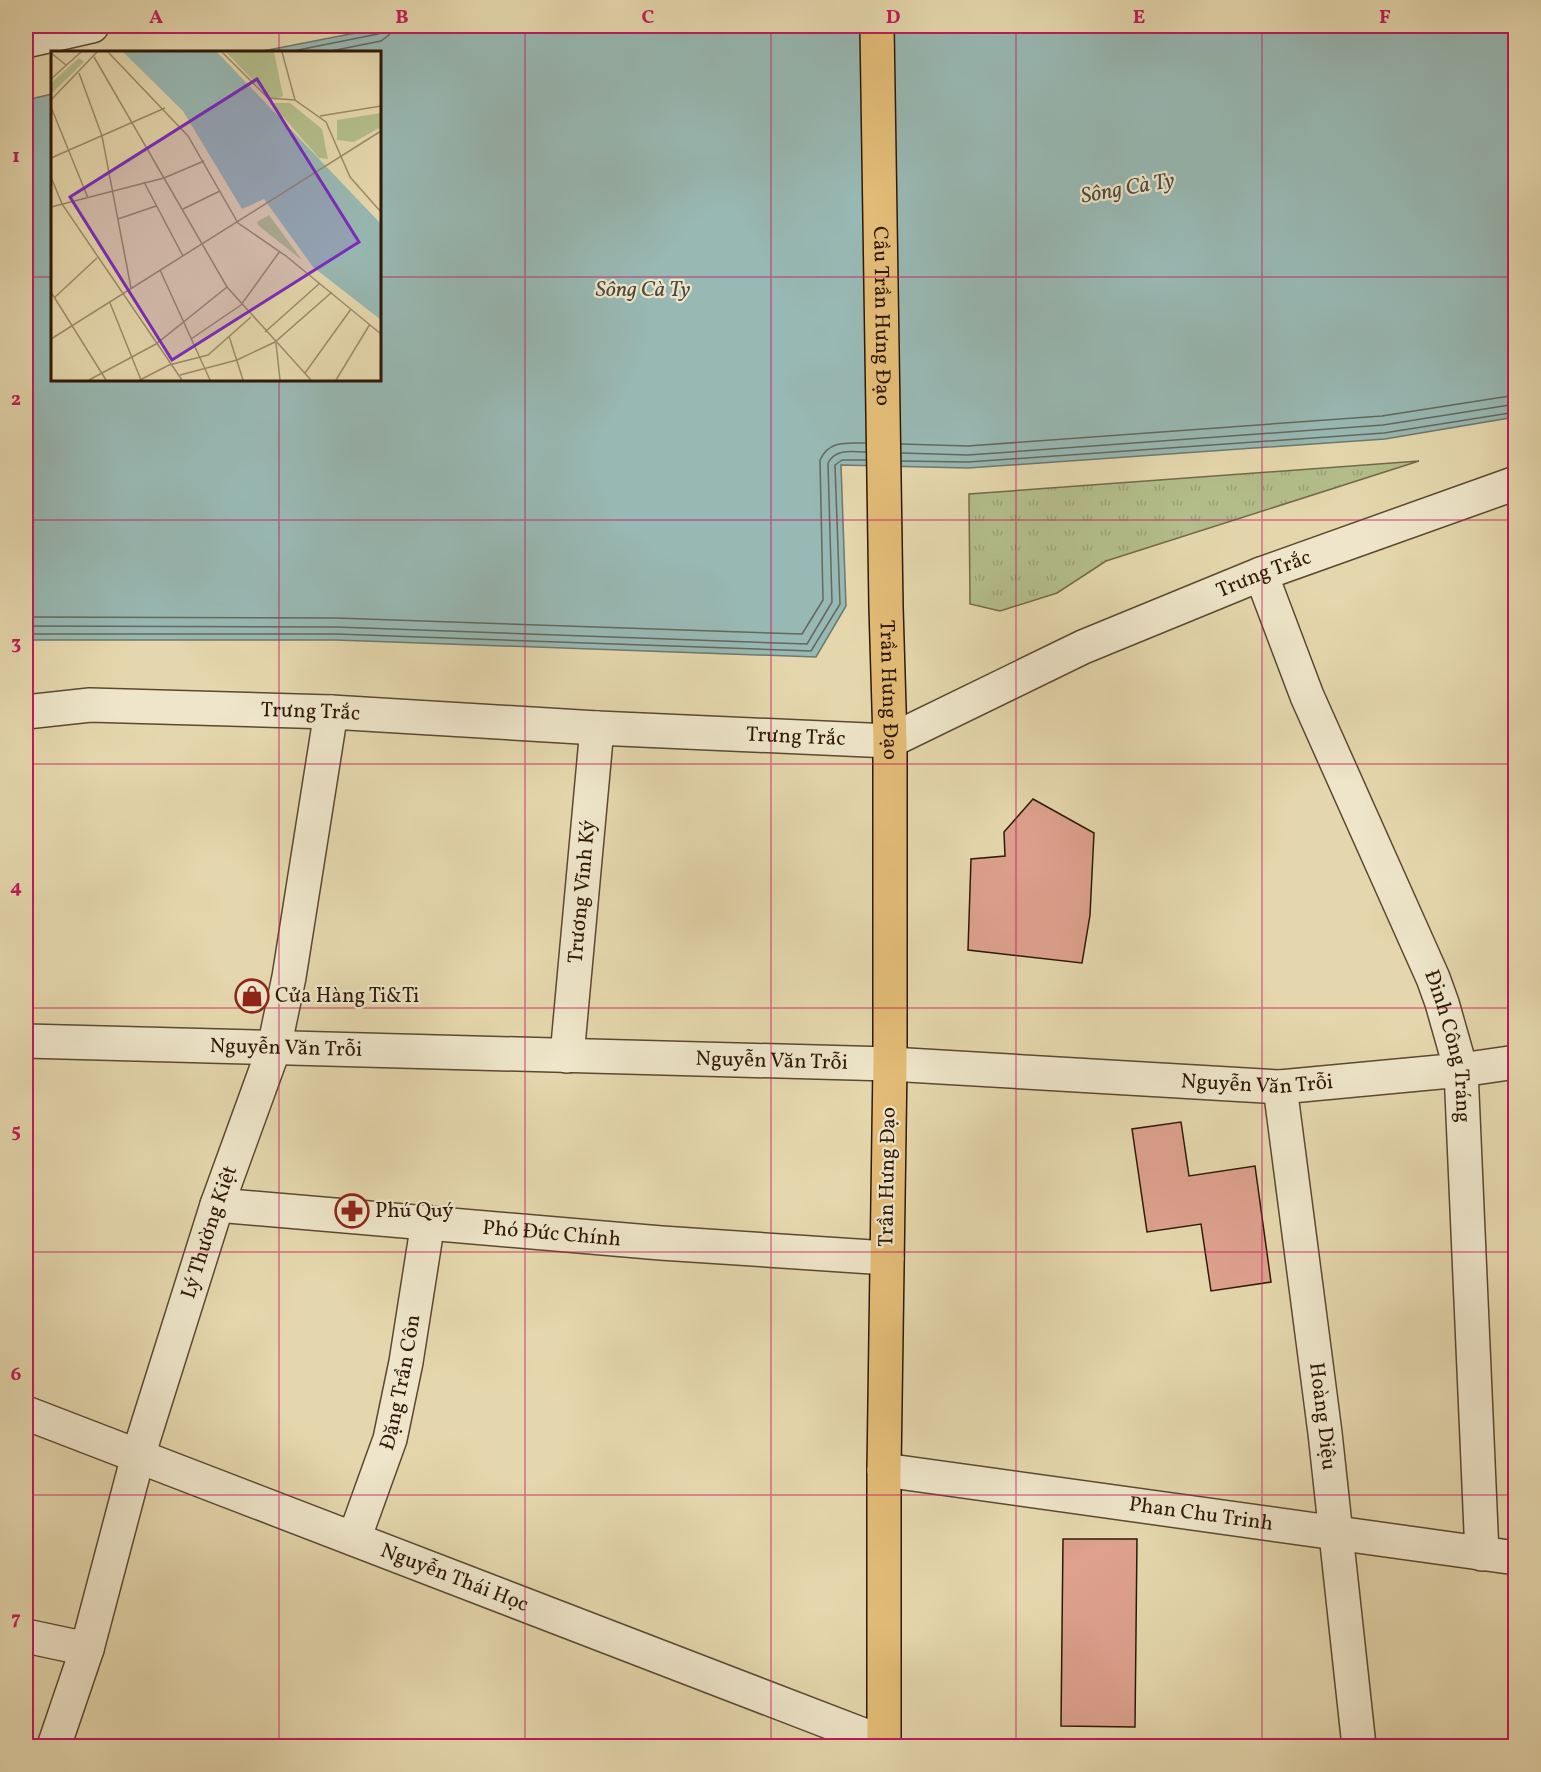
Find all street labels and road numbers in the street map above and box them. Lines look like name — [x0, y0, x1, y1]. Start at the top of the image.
street label: Cầu Trần Hưng Đạo — [866, 226, 897, 406]
street label: Trưng Trắc — [1212, 543, 1315, 605]
street label: Trần Hưng Đạo — [872, 619, 905, 760]
street label: Trưng Trắc — [260, 695, 361, 728]
street label: Trưng Trắc — [745, 720, 846, 754]
street label: Trương Vĩnh Ký — [561, 818, 603, 965]
street label: Đinh Công Tráng — [1417, 966, 1478, 1123]
street label: Nguyễn Văn Trỗi — [209, 1031, 363, 1064]
street label: Nguyễn Văn Trỗi — [695, 1044, 848, 1077]
street label: Nguyễn Văn Trỗi — [1180, 1067, 1334, 1101]
street label: Trần Hưng Đạo — [872, 1107, 904, 1247]
street label: Lý Thường Kiệt — [174, 1161, 245, 1302]
street label: Phó Đức Chính — [481, 1213, 622, 1254]
street label: Đặng Trần Côn — [373, 1312, 428, 1454]
street label: Hoàng Diệu — [1301, 1361, 1343, 1472]
street label: Phan Chu Trinh — [1127, 1490, 1275, 1539]
street label: Nguyễn Thái Học — [376, 1536, 533, 1619]

